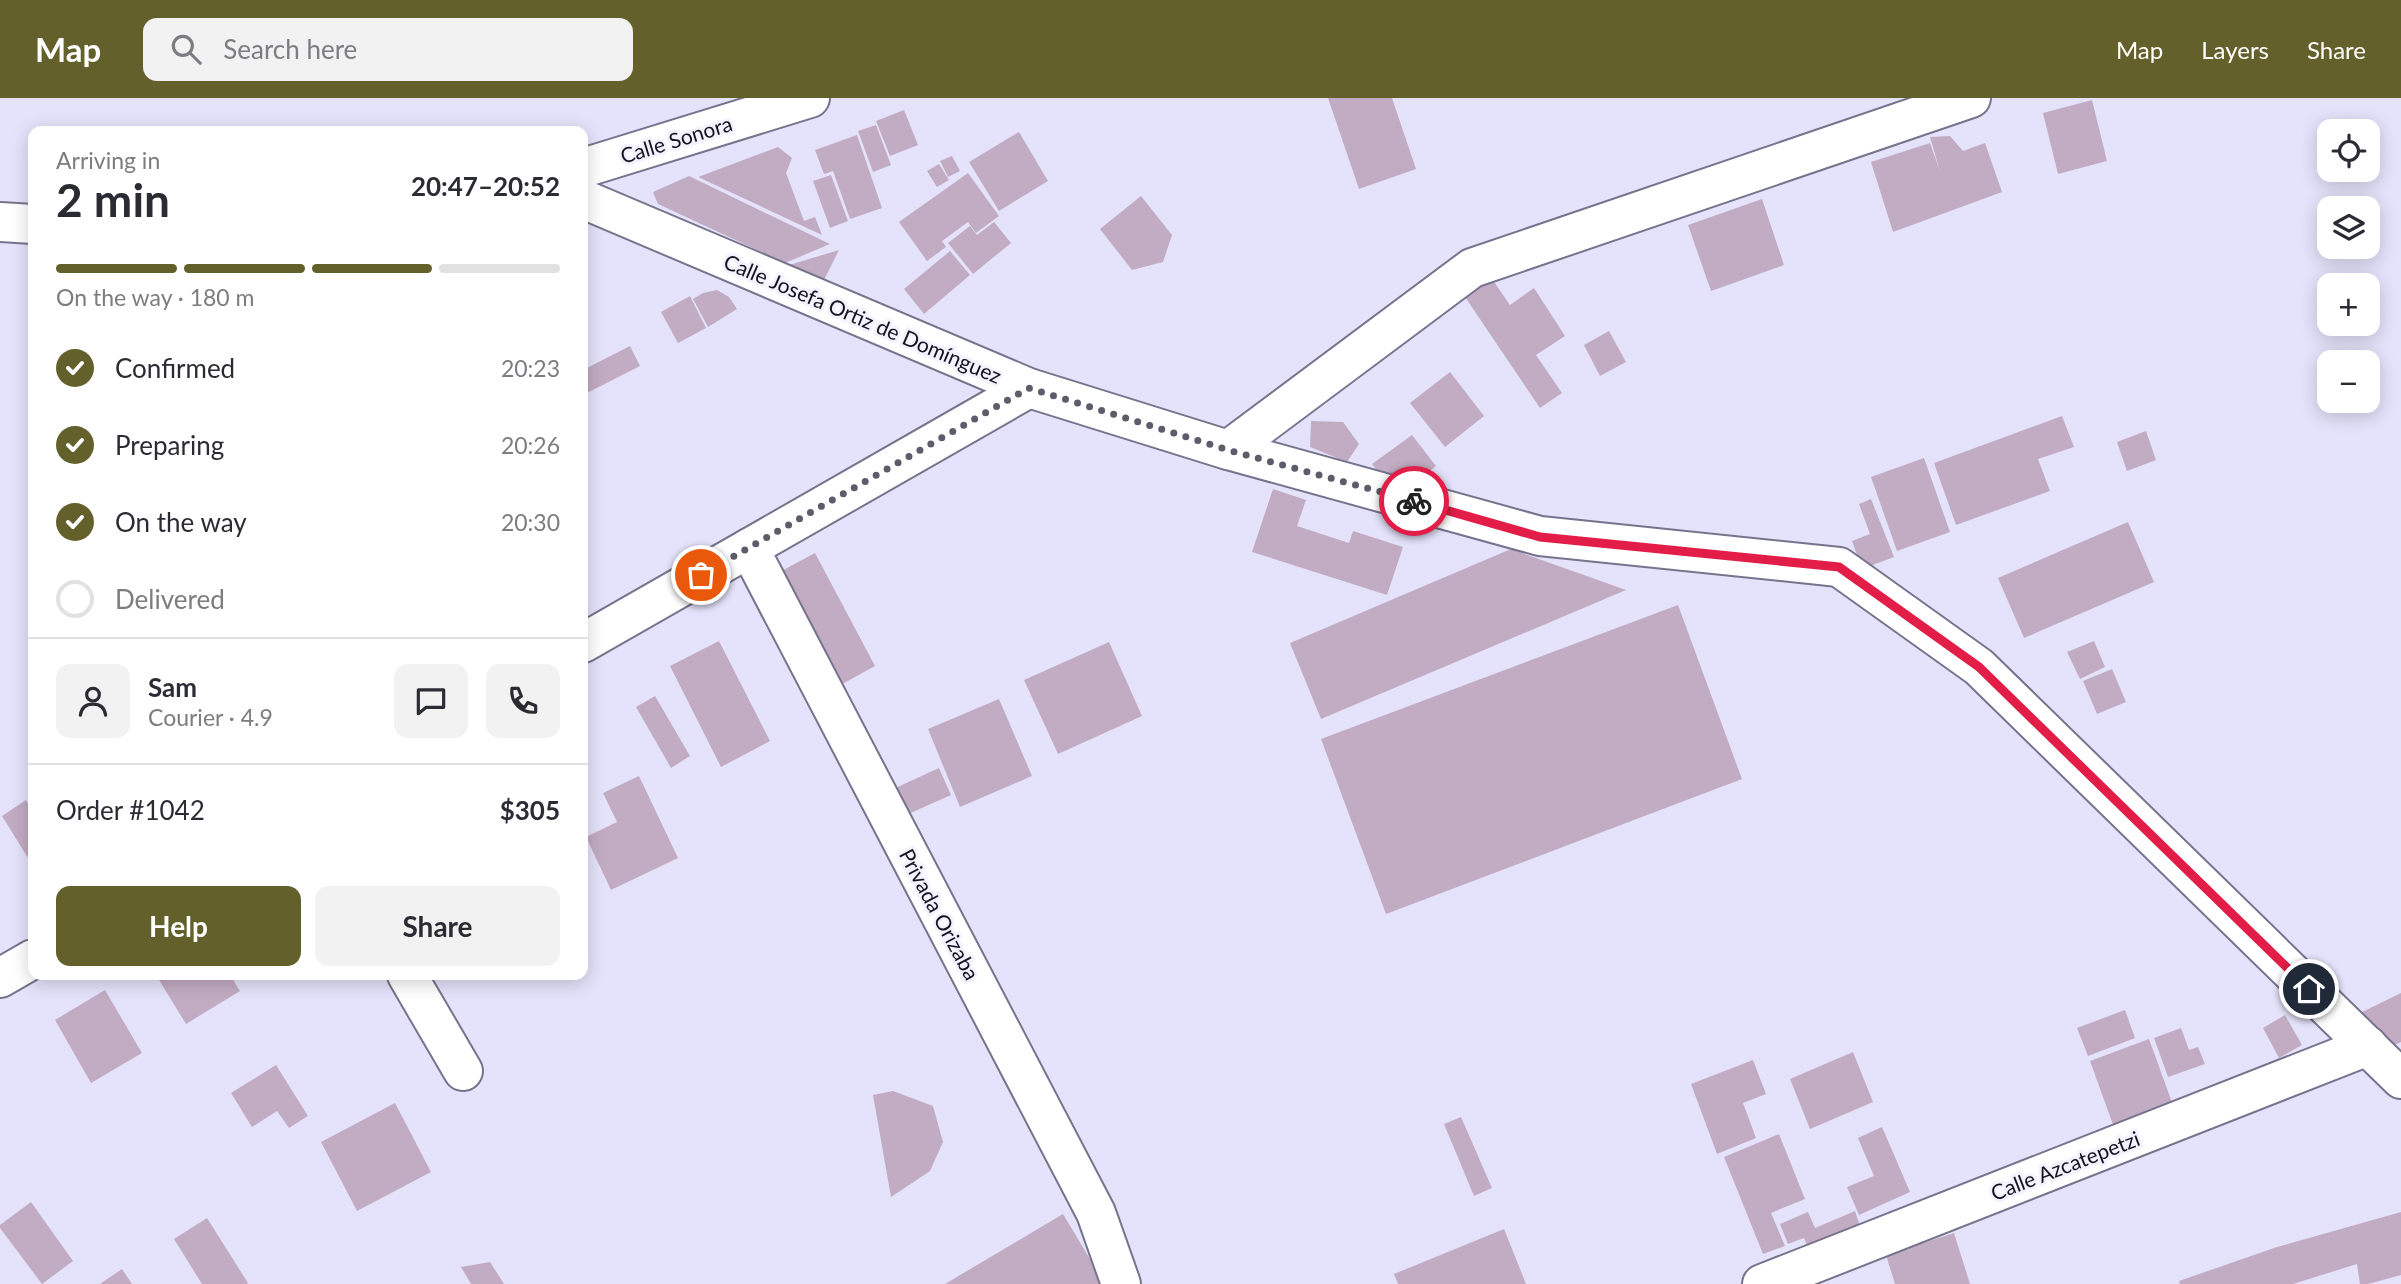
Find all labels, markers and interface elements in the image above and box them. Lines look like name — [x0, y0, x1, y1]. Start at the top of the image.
search box — [143, 18, 633, 81]
text: Map — [35, 29, 101, 69]
icon: search — [167, 30, 205, 68]
text: Search here — [223, 33, 357, 65]
text: Map — [2116, 35, 2163, 64]
text: Layers — [2201, 35, 2269, 64]
text: Share — [2307, 35, 2366, 64]
street label: Calle Sonora — [617, 110, 735, 168]
map controls — [2317, 119, 2380, 413]
button: locate — [2317, 119, 2380, 182]
text: Arriving in — [56, 146, 160, 174]
text: 20:47–20:52 — [411, 170, 560, 202]
text: 2 min — [56, 172, 170, 227]
button: layers — [2317, 196, 2380, 259]
street label: Calle Josefa Ortiz de Domínguez — [720, 248, 1006, 388]
button: + — [2317, 273, 2380, 336]
text: On the way · 180 m — [56, 283, 255, 311]
icon: check — [56, 349, 94, 387]
button: − — [2317, 350, 2380, 413]
text: Confirmed — [115, 352, 235, 384]
text: 20:23 — [501, 354, 560, 382]
icon: check — [56, 426, 94, 464]
text: Preparing — [115, 429, 224, 461]
text: 20:26 — [501, 431, 560, 459]
courier — [1379, 466, 1449, 536]
icon: bike — [1395, 482, 1433, 520]
icon: check — [56, 503, 94, 541]
text: On the way — [115, 506, 247, 538]
text: 20:30 — [501, 508, 560, 536]
pin — [671, 545, 731, 605]
icon: bag — [682, 556, 720, 594]
text: Delivered — [115, 583, 225, 615]
button: person — [56, 664, 130, 738]
button: chat — [394, 664, 468, 738]
button: phone — [486, 664, 560, 738]
text: Sam — [148, 671, 197, 703]
text: Courier · 4.9 — [148, 703, 273, 731]
text: Order #1042 — [56, 794, 205, 826]
text: $305 — [500, 794, 560, 826]
street label: Privada Orizaba — [895, 844, 985, 984]
button: Help — [56, 886, 301, 966]
button: Share — [315, 886, 560, 966]
pin — [2279, 959, 2339, 1019]
icon: home — [2290, 970, 2328, 1008]
street label: Calle Azcatepetzi — [1987, 1125, 2143, 1205]

